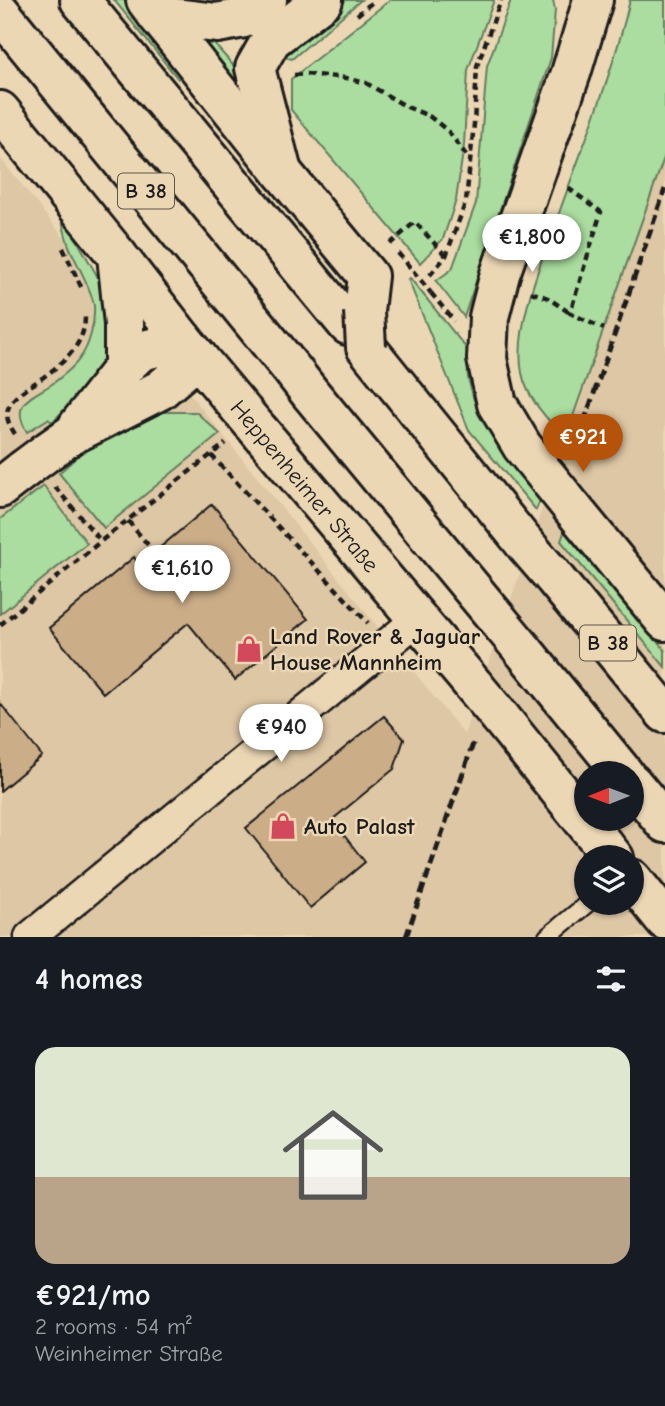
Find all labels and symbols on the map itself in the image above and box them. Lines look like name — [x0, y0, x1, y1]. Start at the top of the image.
road number: B 38 — [118, 174, 174, 208]
pin: €1,800 — [475, 215, 589, 274]
street label: Heppenheimer Straße — [225, 395, 385, 578]
pin: €921 — [542, 414, 624, 474]
pin: €1,610 — [125, 546, 239, 605]
place label: Land Rover & Jaguar House Mannheim — [270, 623, 481, 676]
road number: B 38 — [580, 626, 636, 660]
shop icon: Land Rover & Jaguar House Mannheim — [234, 634, 264, 664]
pin: €940 — [240, 704, 322, 764]
north arrow — [574, 761, 644, 831]
shop icon: Auto Palast — [268, 811, 298, 841]
place label: Auto Palast — [304, 813, 415, 840]

